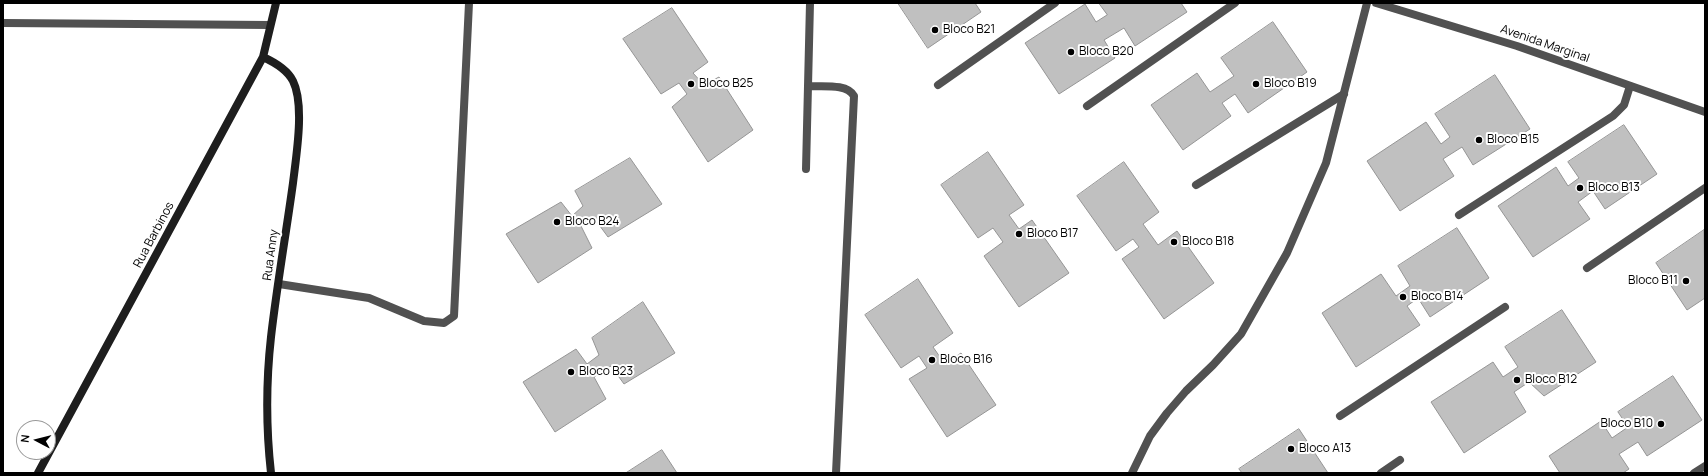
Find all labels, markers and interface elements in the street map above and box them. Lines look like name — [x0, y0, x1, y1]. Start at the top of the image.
street label: Avenida Marginal — [1499, 22, 1591, 66]
place label: Bloco B21 — [943, 23, 995, 37]
marker: Bloco B21 — [930, 25, 940, 35]
place label: Bloco B20 — [1079, 45, 1134, 59]
marker: Bloco B20 — [1066, 47, 1076, 57]
place label: Bloco B25 — [699, 77, 753, 91]
place label: Bloco B19 — [1264, 77, 1317, 91]
marker: Bloco B25 — [686, 79, 696, 89]
marker: Bloco B19 — [1251, 79, 1261, 89]
place label: Bloco B15 — [1487, 133, 1539, 147]
marker: Bloco B15 — [1474, 135, 1484, 145]
place label: Bloco B13 — [1588, 181, 1640, 195]
marker: Bloco B13 — [1575, 183, 1585, 193]
street label: Rua Barbinos — [131, 200, 177, 270]
place label: Bloco B24 — [565, 215, 619, 229]
marker: Bloco B24 — [552, 217, 562, 227]
place label: Bloco B17 — [1027, 227, 1078, 241]
street label: Rua Anny — [260, 228, 282, 282]
marker: Bloco B17 — [1014, 229, 1024, 239]
place label: Bloco B18 — [1182, 235, 1234, 249]
marker: Bloco B18 — [1169, 237, 1179, 247]
place label: Bloco B11 — [1628, 274, 1678, 288]
marker: Bloco B11 — [1681, 276, 1691, 286]
place label: Bloco B14 — [1411, 290, 1463, 304]
marker: Bloco B14 — [1398, 292, 1408, 302]
place label: Bloco B16 — [940, 353, 993, 367]
marker: Bloco B16 — [927, 355, 937, 365]
place label: Bloco B23 — [579, 365, 633, 379]
marker: Bloco B23 — [566, 367, 576, 377]
place label: Bloco B12 — [1525, 373, 1577, 387]
marker: Bloco B12 — [1512, 375, 1522, 385]
place label: Bloco B10 — [1600, 417, 1653, 431]
marker: Bloco B10 — [1656, 419, 1666, 429]
north arrow — [16, 420, 56, 460]
text: N — [17, 434, 33, 443]
place label: Bloco A13 — [1299, 442, 1351, 456]
marker: Bloco A13 — [1286, 444, 1296, 454]

